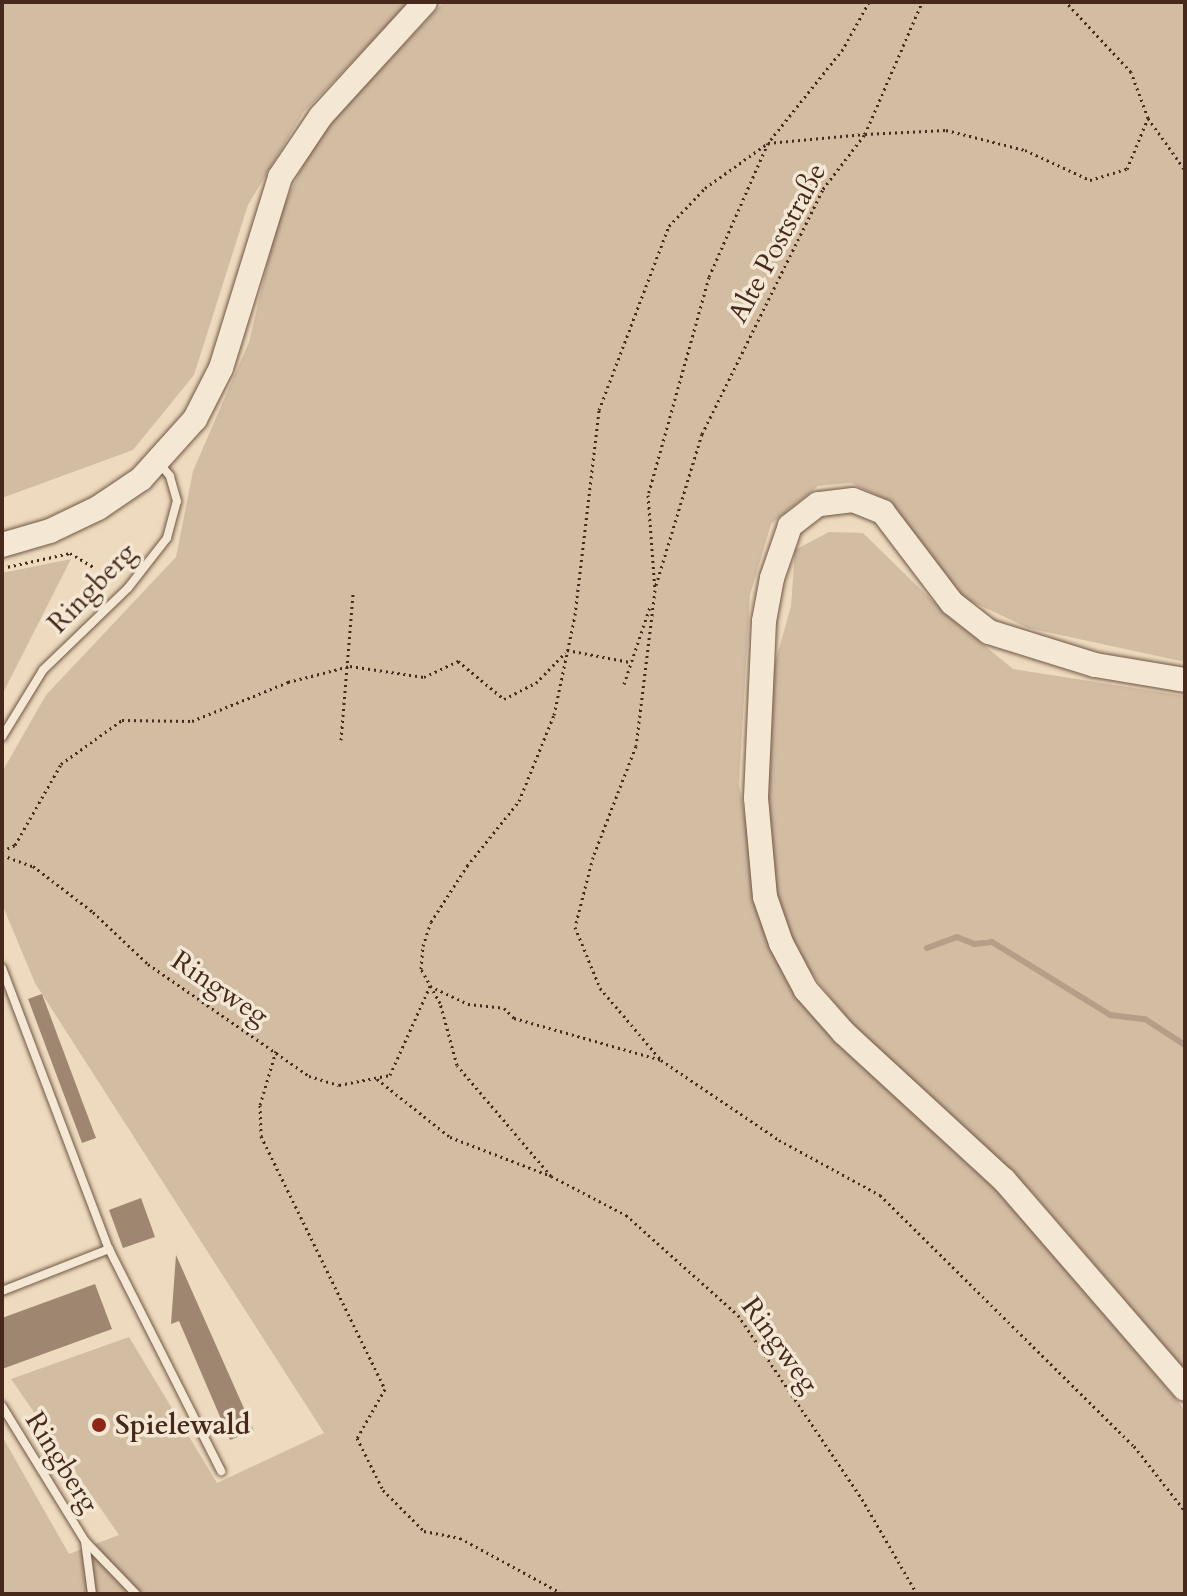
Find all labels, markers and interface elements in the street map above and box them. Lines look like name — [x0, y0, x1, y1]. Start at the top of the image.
street label: Alte Poststraße — [721, 157, 833, 329]
street label: Ringberg — [41, 536, 143, 640]
street label: Ringweg — [165, 943, 275, 1033]
street label: Ringweg — [734, 1291, 826, 1399]
street label: Ringberg — [18, 1405, 106, 1519]
place label: Spielewald — [115, 1408, 251, 1442]
marker: Spielewald — [90, 1416, 108, 1434]

